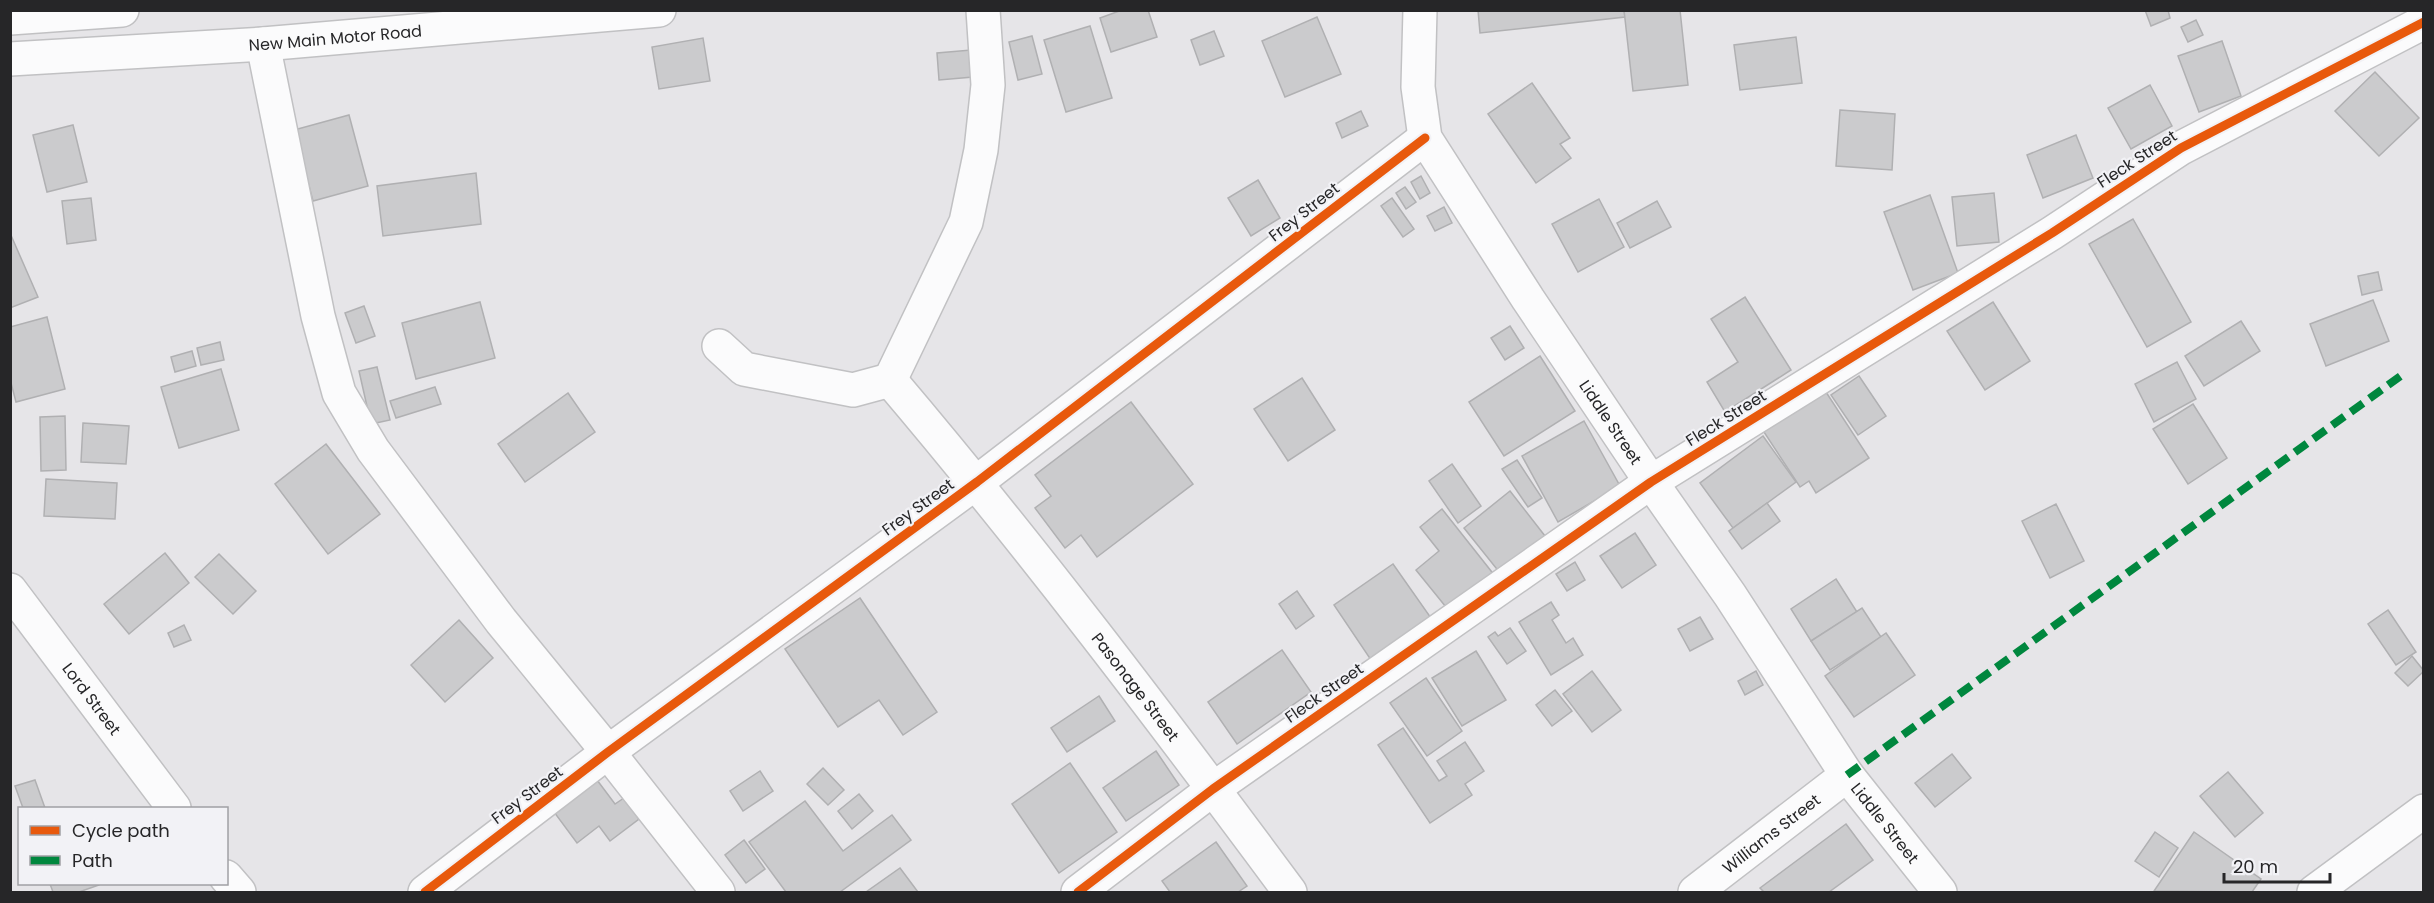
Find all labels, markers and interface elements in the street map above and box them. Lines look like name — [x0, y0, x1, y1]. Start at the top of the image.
street label: New Main Motor Road — [248, 19, 423, 56]
street label: Fleck Street — [2093, 124, 2182, 193]
street label: Frey Street — [1264, 177, 1344, 247]
street label: Liddle Street — [1574, 375, 1648, 469]
street label: Fleck Street — [1681, 384, 1771, 452]
street label: Frey Street — [877, 473, 959, 541]
street label: Pasonage Street — [1086, 627, 1185, 746]
street label: Fleck Street — [1280, 657, 1368, 729]
street label: Lord Street — [57, 658, 127, 740]
street label: Frey Street — [486, 760, 568, 829]
street label: Liddle Street — [1846, 778, 1925, 868]
street label: Williams Street — [1717, 788, 1825, 879]
legend — [18, 807, 228, 885]
text: Cycle path — [72, 818, 170, 843]
scale bar — [2224, 846, 2330, 884]
text: Path — [72, 848, 113, 873]
text: 20 m — [2233, 854, 2278, 879]

